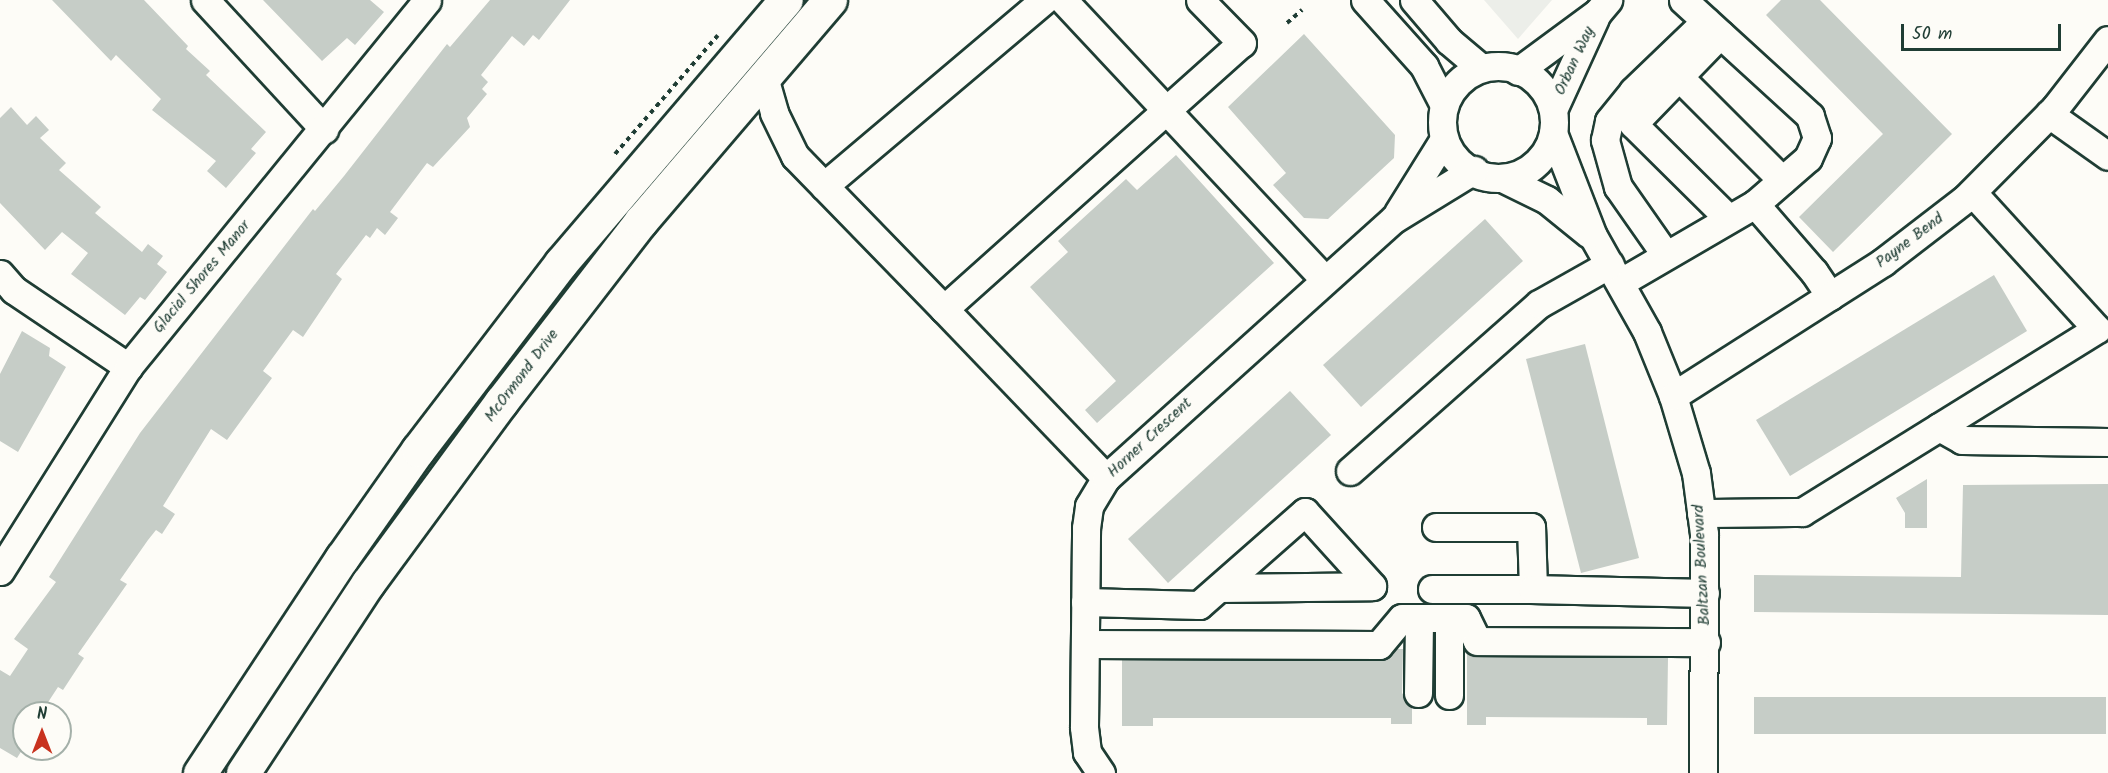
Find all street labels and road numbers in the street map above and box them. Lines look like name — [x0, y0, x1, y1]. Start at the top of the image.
street label: Orban Way — [1551, 24, 1599, 98]
street label: Payne Bend — [1872, 209, 1948, 273]
street label: Glacial Shores Manor — [149, 217, 255, 337]
street label: McOrmond Drive — [481, 326, 563, 426]
street label: Horner Crescent — [1104, 394, 1196, 482]
street label: Baltzan Boulevard — [1689, 504, 1715, 626]

